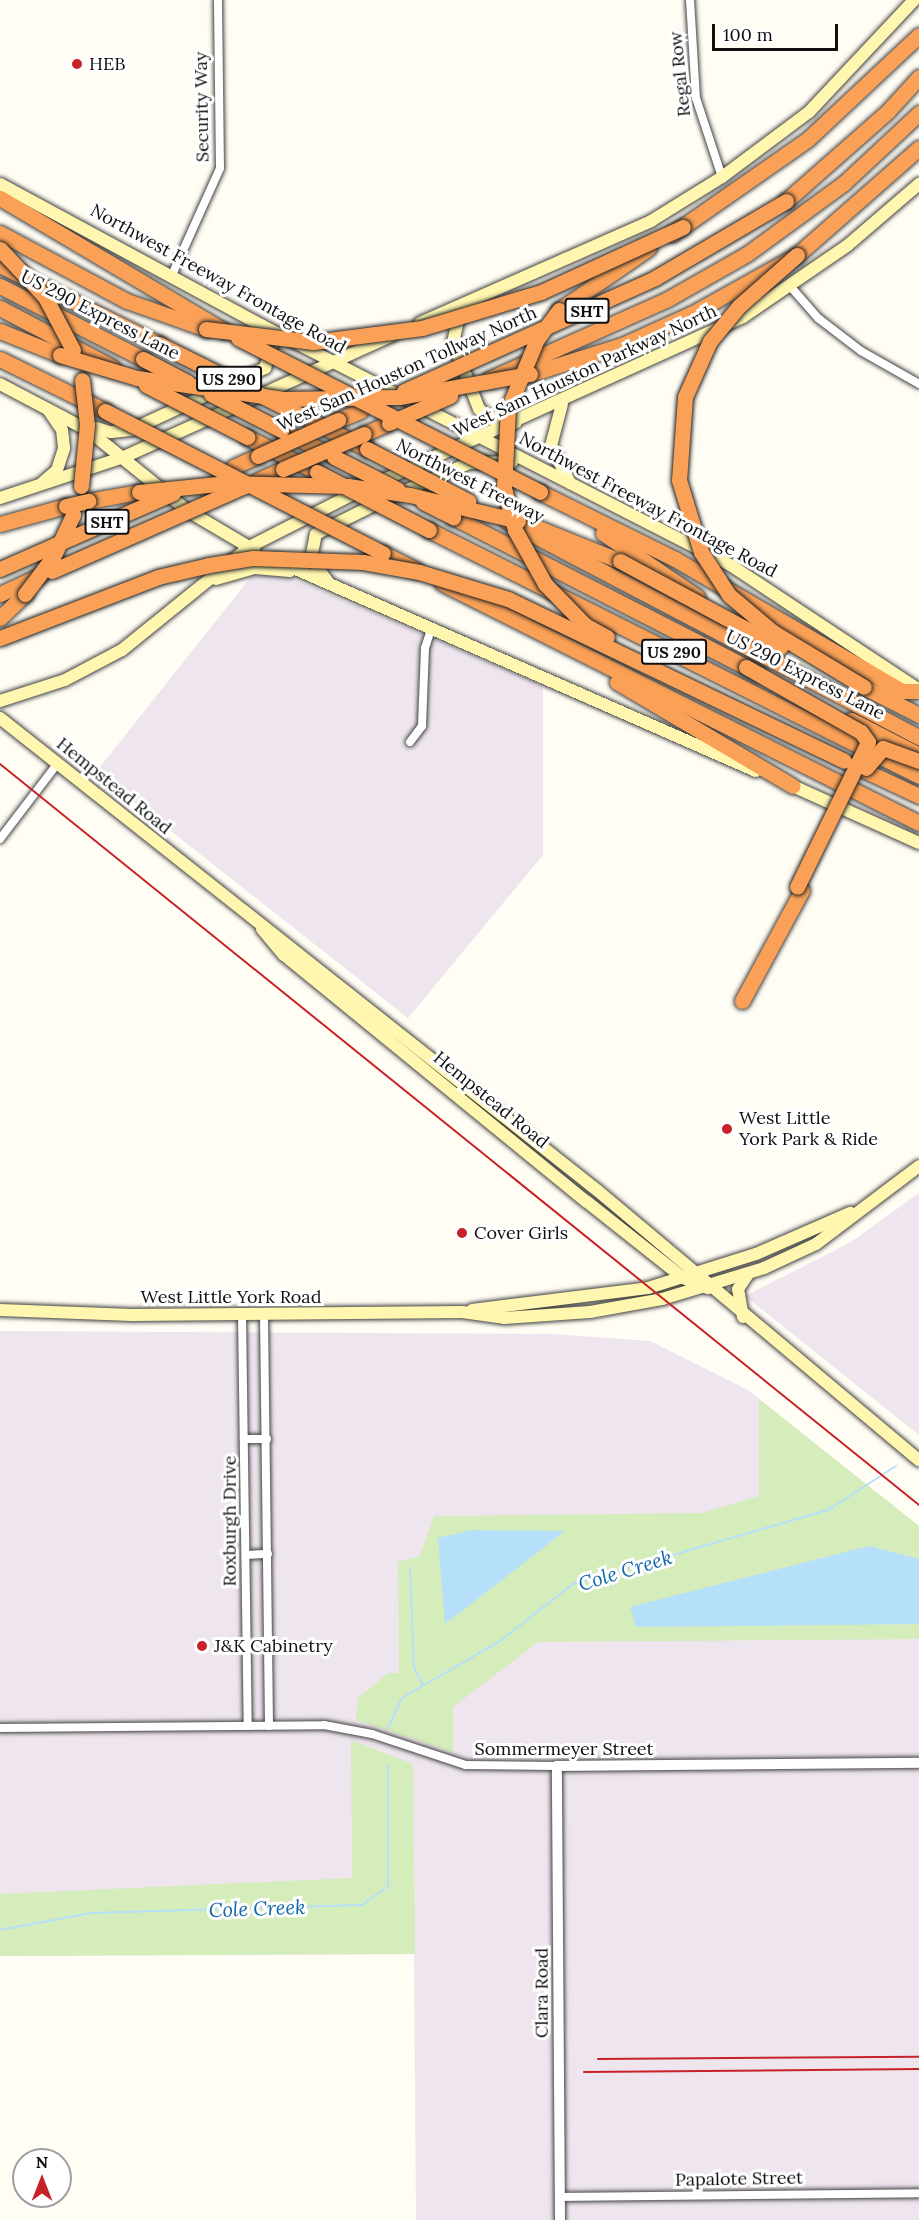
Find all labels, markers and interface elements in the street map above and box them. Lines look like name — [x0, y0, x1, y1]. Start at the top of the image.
scale bar — [715, 12, 841, 50]
text: 100 m — [723, 23, 773, 46]
street label: Regal Row — [665, 30, 695, 118]
street label: Security Way — [190, 52, 214, 162]
place label: HEB — [89, 53, 125, 75]
marker: HEB — [70, 57, 84, 71]
street label: Northwest Freeway Frontage Road — [86, 200, 350, 358]
street label: US 290 Express Lane — [17, 266, 183, 364]
road number: SHT — [564, 298, 610, 324]
street label: West Sam Houston Parkway North — [450, 300, 720, 442]
street label: West Sam Houston Tollway North — [274, 302, 540, 436]
road number: US 290 — [196, 366, 262, 392]
street label: Northwest Freeway Frontage Road — [515, 428, 781, 582]
street label: Northwest Freeway — [392, 434, 548, 528]
road number: SHT — [84, 509, 130, 535]
street label: US 290 Express Lane — [722, 626, 888, 724]
road number: US 290 — [641, 639, 707, 665]
street label: Hempstead Road — [52, 733, 176, 839]
street label: Hempstead Road — [429, 1047, 553, 1153]
place label: West Little York Park & Ride — [739, 1108, 878, 1150]
marker: West Little York Park & Ride — [720, 1122, 734, 1136]
place label: Cover Girls — [474, 1222, 568, 1244]
marker: Cover Girls — [455, 1226, 469, 1240]
street label: West Little York Road — [141, 1286, 321, 1308]
street label: Roxburgh Drive — [219, 1455, 241, 1587]
water label: Cole Creek — [575, 1544, 675, 1596]
place label: J&K Cabinetry — [214, 1635, 333, 1657]
marker: J&K Cabinetry — [195, 1639, 209, 1653]
street label: Sommermeyer Street — [475, 1738, 653, 1760]
water label: Cole Creek — [208, 1894, 306, 1922]
street label: Clara Road — [531, 1948, 553, 2038]
north arrow — [12, 2148, 72, 2208]
text: N — [36, 2152, 48, 2172]
street label: Papalote Street — [675, 2167, 803, 2191]

